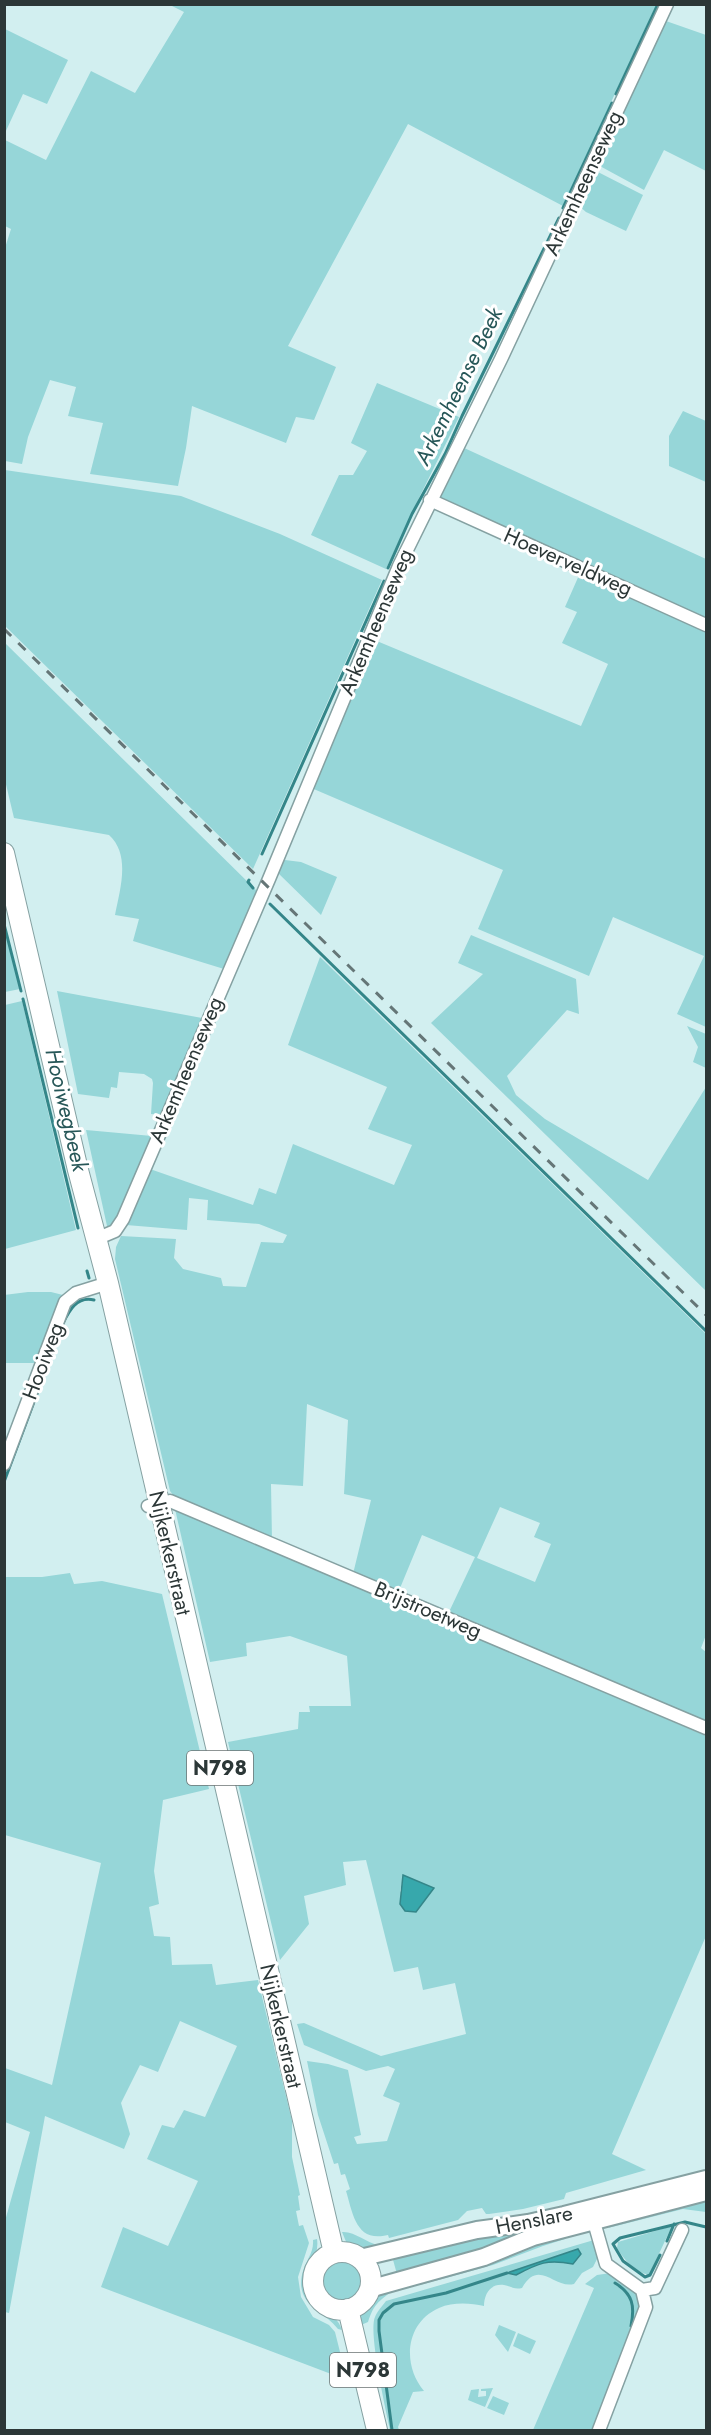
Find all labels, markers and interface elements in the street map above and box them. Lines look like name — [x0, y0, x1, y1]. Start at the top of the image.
street label: Arkemheenseweg — [536, 106, 630, 260]
water label: Arkemheense Beek — [405, 300, 511, 471]
street label: Hoeverveldweg — [499, 520, 637, 604]
street label: Arkemheenseweg — [332, 544, 420, 700]
street label: Arkemheenseweg — [142, 992, 230, 1148]
water label: Hooiwegbeek — [37, 1045, 97, 1176]
street label: Hooiweg — [15, 1318, 71, 1404]
street label: Nijkerkerstraat — [141, 1488, 199, 1618]
street label: Brijstroetweg — [370, 1574, 486, 1646]
road number: N798 — [187, 1751, 253, 1785]
street label: Nijkerkerstraat — [252, 1961, 310, 2091]
street label: Henslare — [493, 2198, 575, 2242]
road number: N798 — [330, 2353, 396, 2387]

